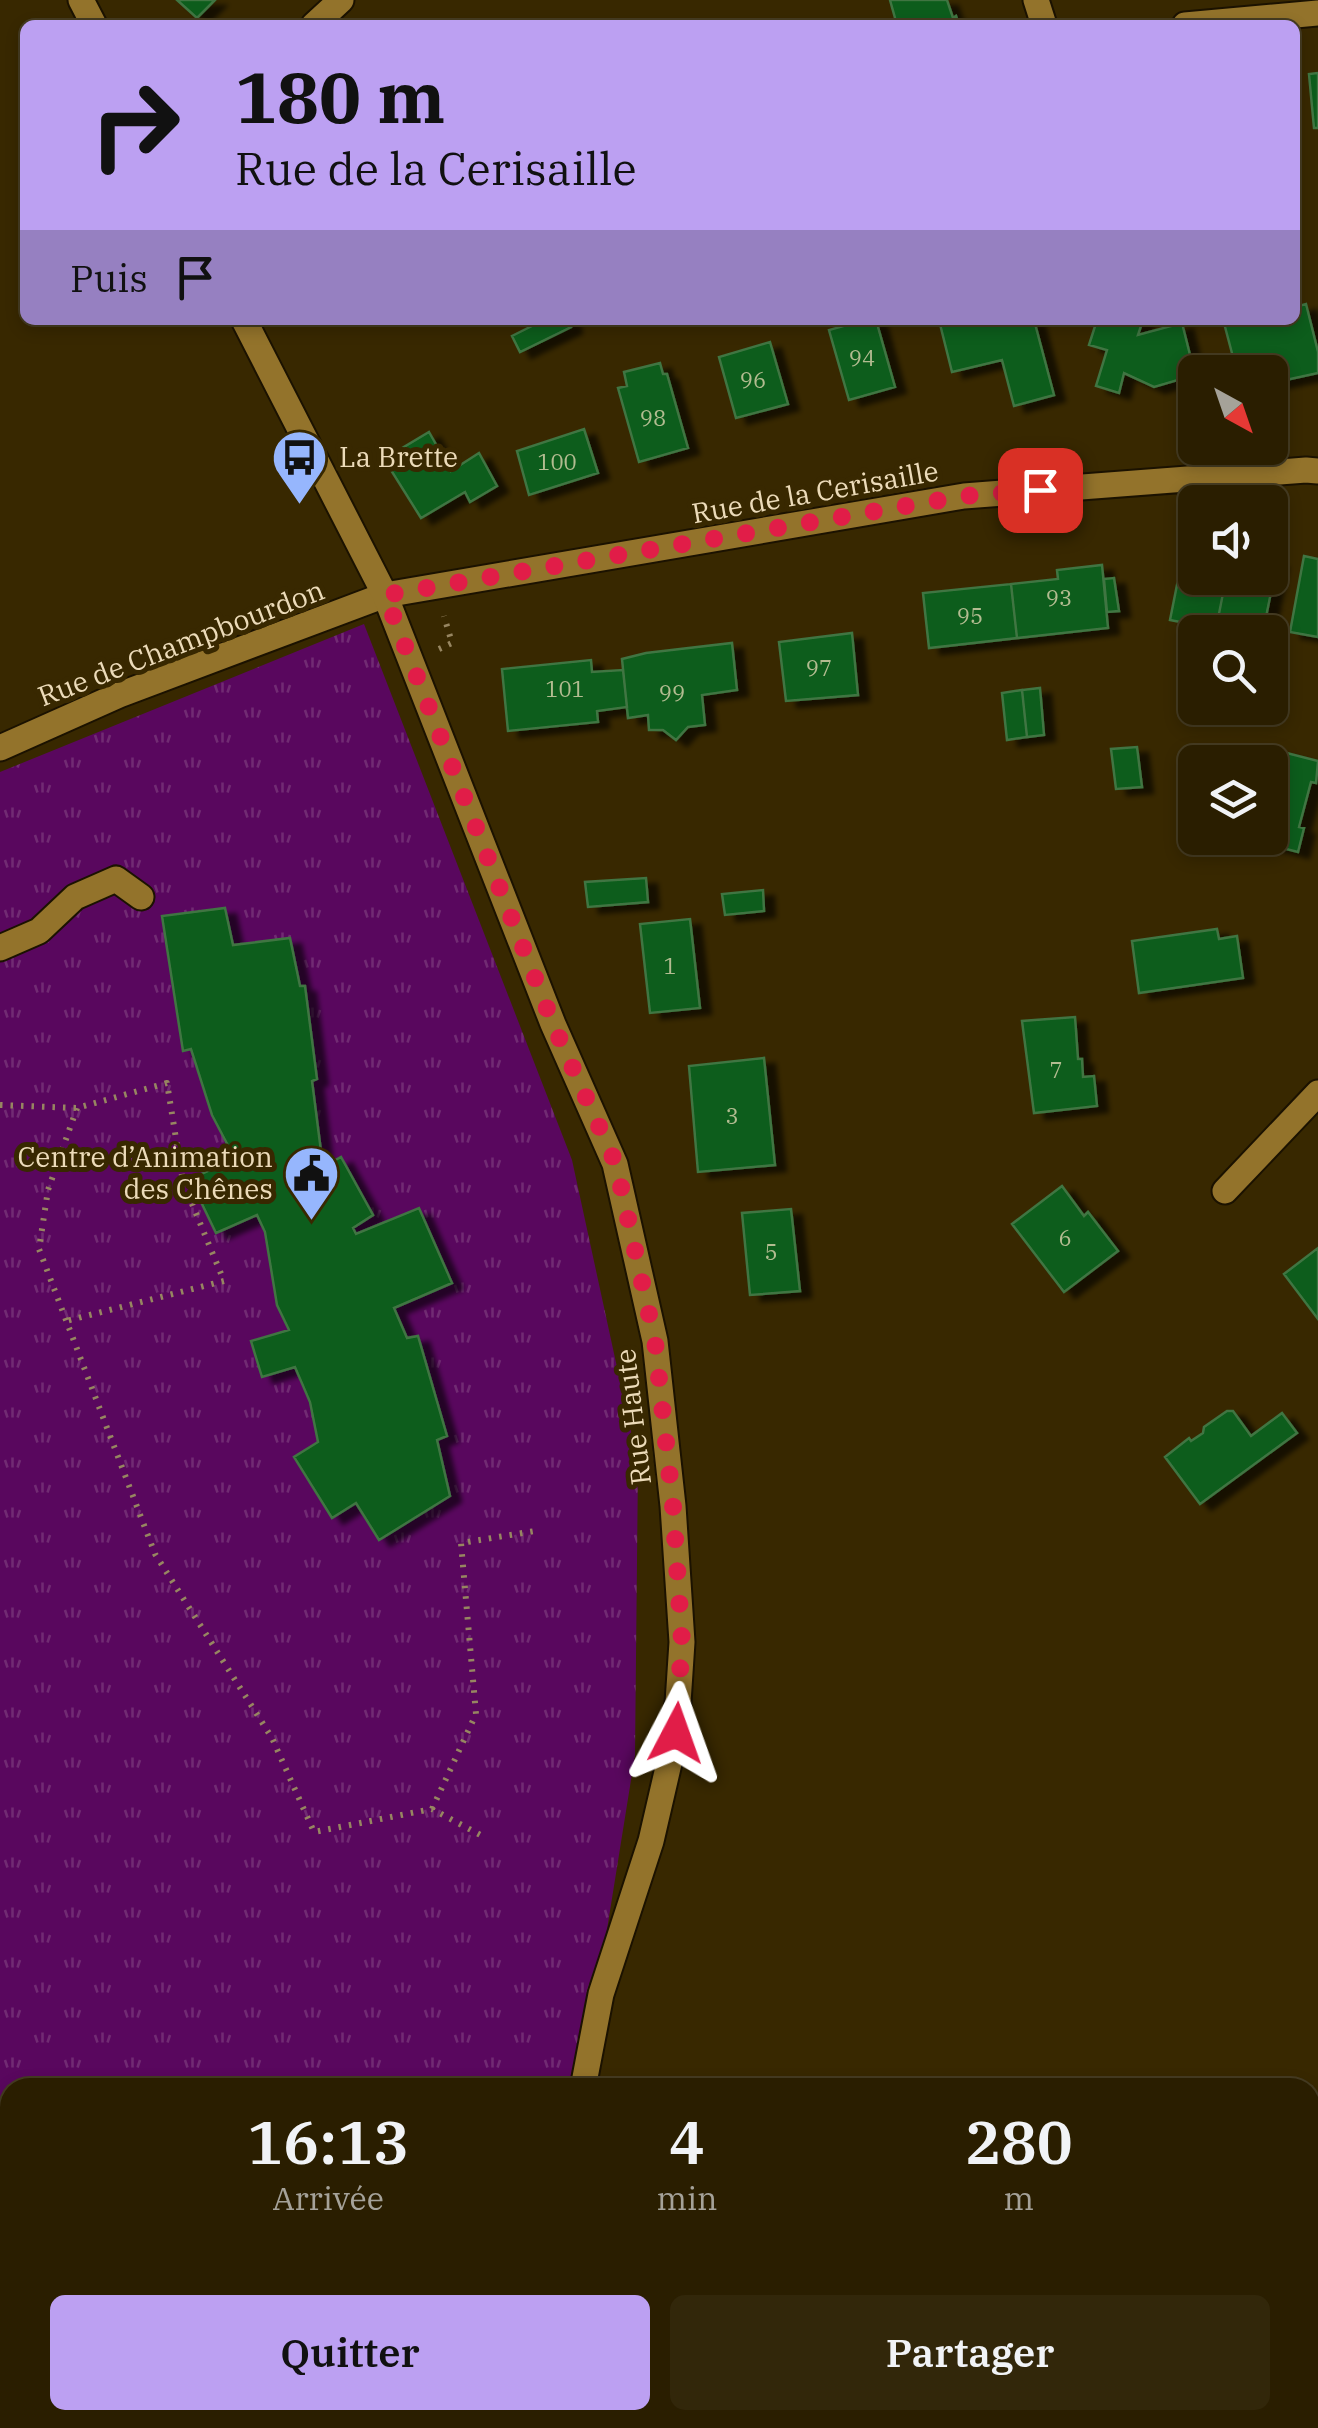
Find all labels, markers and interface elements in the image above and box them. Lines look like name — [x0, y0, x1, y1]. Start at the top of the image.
text: 180 m — [235, 51, 445, 142]
icon: right — [70, 60, 200, 190]
text: Rue de la Cerisaille — [235, 139, 637, 197]
icon: arrive — [168, 250, 223, 305]
text: Puis — [70, 253, 148, 302]
house number: 94 — [849, 343, 875, 372]
north arrow — [1178, 355, 1288, 465]
map controls — [1178, 355, 1288, 855]
house number: 96 — [740, 365, 766, 394]
house number: 98 — [640, 403, 666, 432]
bus stop icon: La Brette — [270, 427, 330, 506]
place label: La Brette — [339, 438, 458, 475]
house number: 100 — [537, 447, 577, 476]
pin — [998, 448, 1083, 533]
street label: Rue de la Cerisaille — [689, 452, 941, 531]
icon: arrive — [1013, 463, 1068, 518]
button: sound — [1178, 485, 1288, 595]
street label: Rue de Champbourdon — [32, 571, 329, 714]
house number: 93 — [1046, 583, 1072, 612]
house number: 95 — [957, 601, 983, 630]
button: search — [1178, 615, 1288, 725]
house number: 97 — [806, 653, 832, 682]
house number: 101 — [545, 674, 585, 703]
house number: 99 — [659, 678, 685, 707]
button: layers — [1178, 745, 1288, 855]
house number: 1 — [663, 951, 677, 980]
house number: 7 — [1049, 1055, 1063, 1084]
house number: 3 — [725, 1101, 739, 1130]
place label: Centre d’Animation des Chênes — [17, 1138, 273, 1207]
public building icon: Centre d’Animation des Chênes — [282, 1143, 342, 1222]
house number: 6 — [1058, 1223, 1072, 1252]
house number: 5 — [764, 1237, 778, 1266]
street label: Rue Haute — [606, 1347, 659, 1487]
position arrow — [624, 1681, 728, 1785]
text: 16:13 — [247, 2102, 409, 2181]
text: 4 — [669, 2102, 705, 2181]
text: 280 — [965, 2102, 1073, 2181]
text: Arrivée — [272, 2177, 384, 2219]
text: min — [656, 2177, 717, 2219]
text: m — [1003, 2177, 1034, 2219]
button: Quitter — [50, 2295, 650, 2410]
button: Partager — [670, 2295, 1270, 2410]

